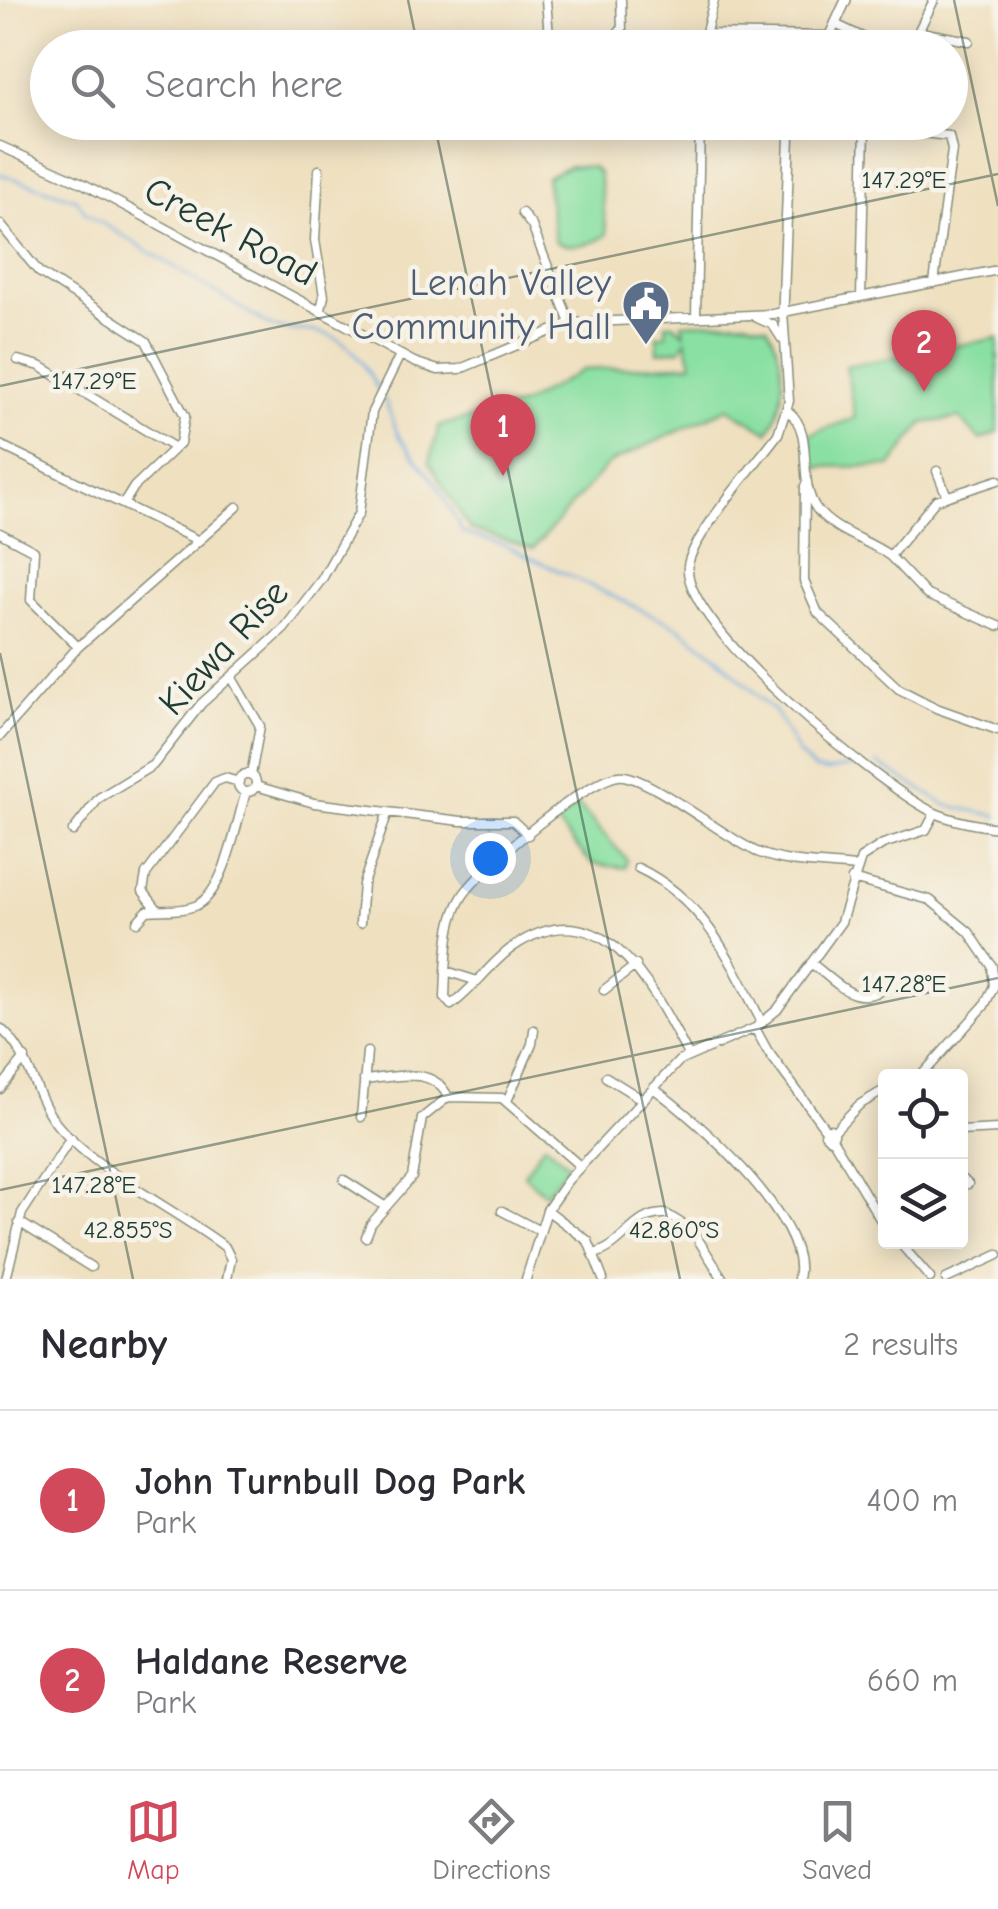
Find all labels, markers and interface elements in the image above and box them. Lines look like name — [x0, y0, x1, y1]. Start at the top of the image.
search box — [30, 30, 968, 140]
icon: search — [65, 58, 120, 113]
text: Search here — [145, 63, 343, 107]
text: 147.29°E — [861, 165, 947, 194]
street label: Creek Road — [137, 168, 324, 296]
place label: Lenah Valley Community Hall — [351, 261, 611, 349]
public building icon: Lenah Valley Community Hall — [620, 278, 672, 346]
pin: 2 — [892, 310, 956, 392]
text: 147.29°E — [51, 366, 137, 395]
pin: 1 — [470, 394, 536, 476]
street label: Kiewa Rise — [150, 571, 298, 725]
your location — [465, 833, 516, 884]
text: 147.28°E — [862, 969, 946, 998]
map controls — [878, 1069, 968, 1249]
button: locate — [878, 1069, 968, 1159]
button: layers — [878, 1159, 968, 1249]
text: 147.28°E — [52, 1170, 136, 1199]
text: 42.855°S — [84, 1215, 172, 1244]
text: 42.860°S — [629, 1215, 719, 1244]
text: Nearby — [40, 1320, 167, 1369]
text: 2 results — [843, 1326, 958, 1363]
text: John Turnbull Dog Park — [135, 1460, 525, 1504]
text: 1 — [66, 1482, 79, 1519]
text: 400 m — [866, 1482, 958, 1519]
text: Park — [135, 1504, 196, 1541]
text: Haldane Reserve — [135, 1640, 407, 1684]
text: 2 — [65, 1662, 80, 1699]
text: 660 m — [867, 1662, 958, 1699]
text: Park — [135, 1684, 196, 1721]
tab: Map — [126, 1794, 181, 1886]
tab: Directions — [432, 1794, 551, 1886]
tab: Saved — [802, 1794, 872, 1886]

